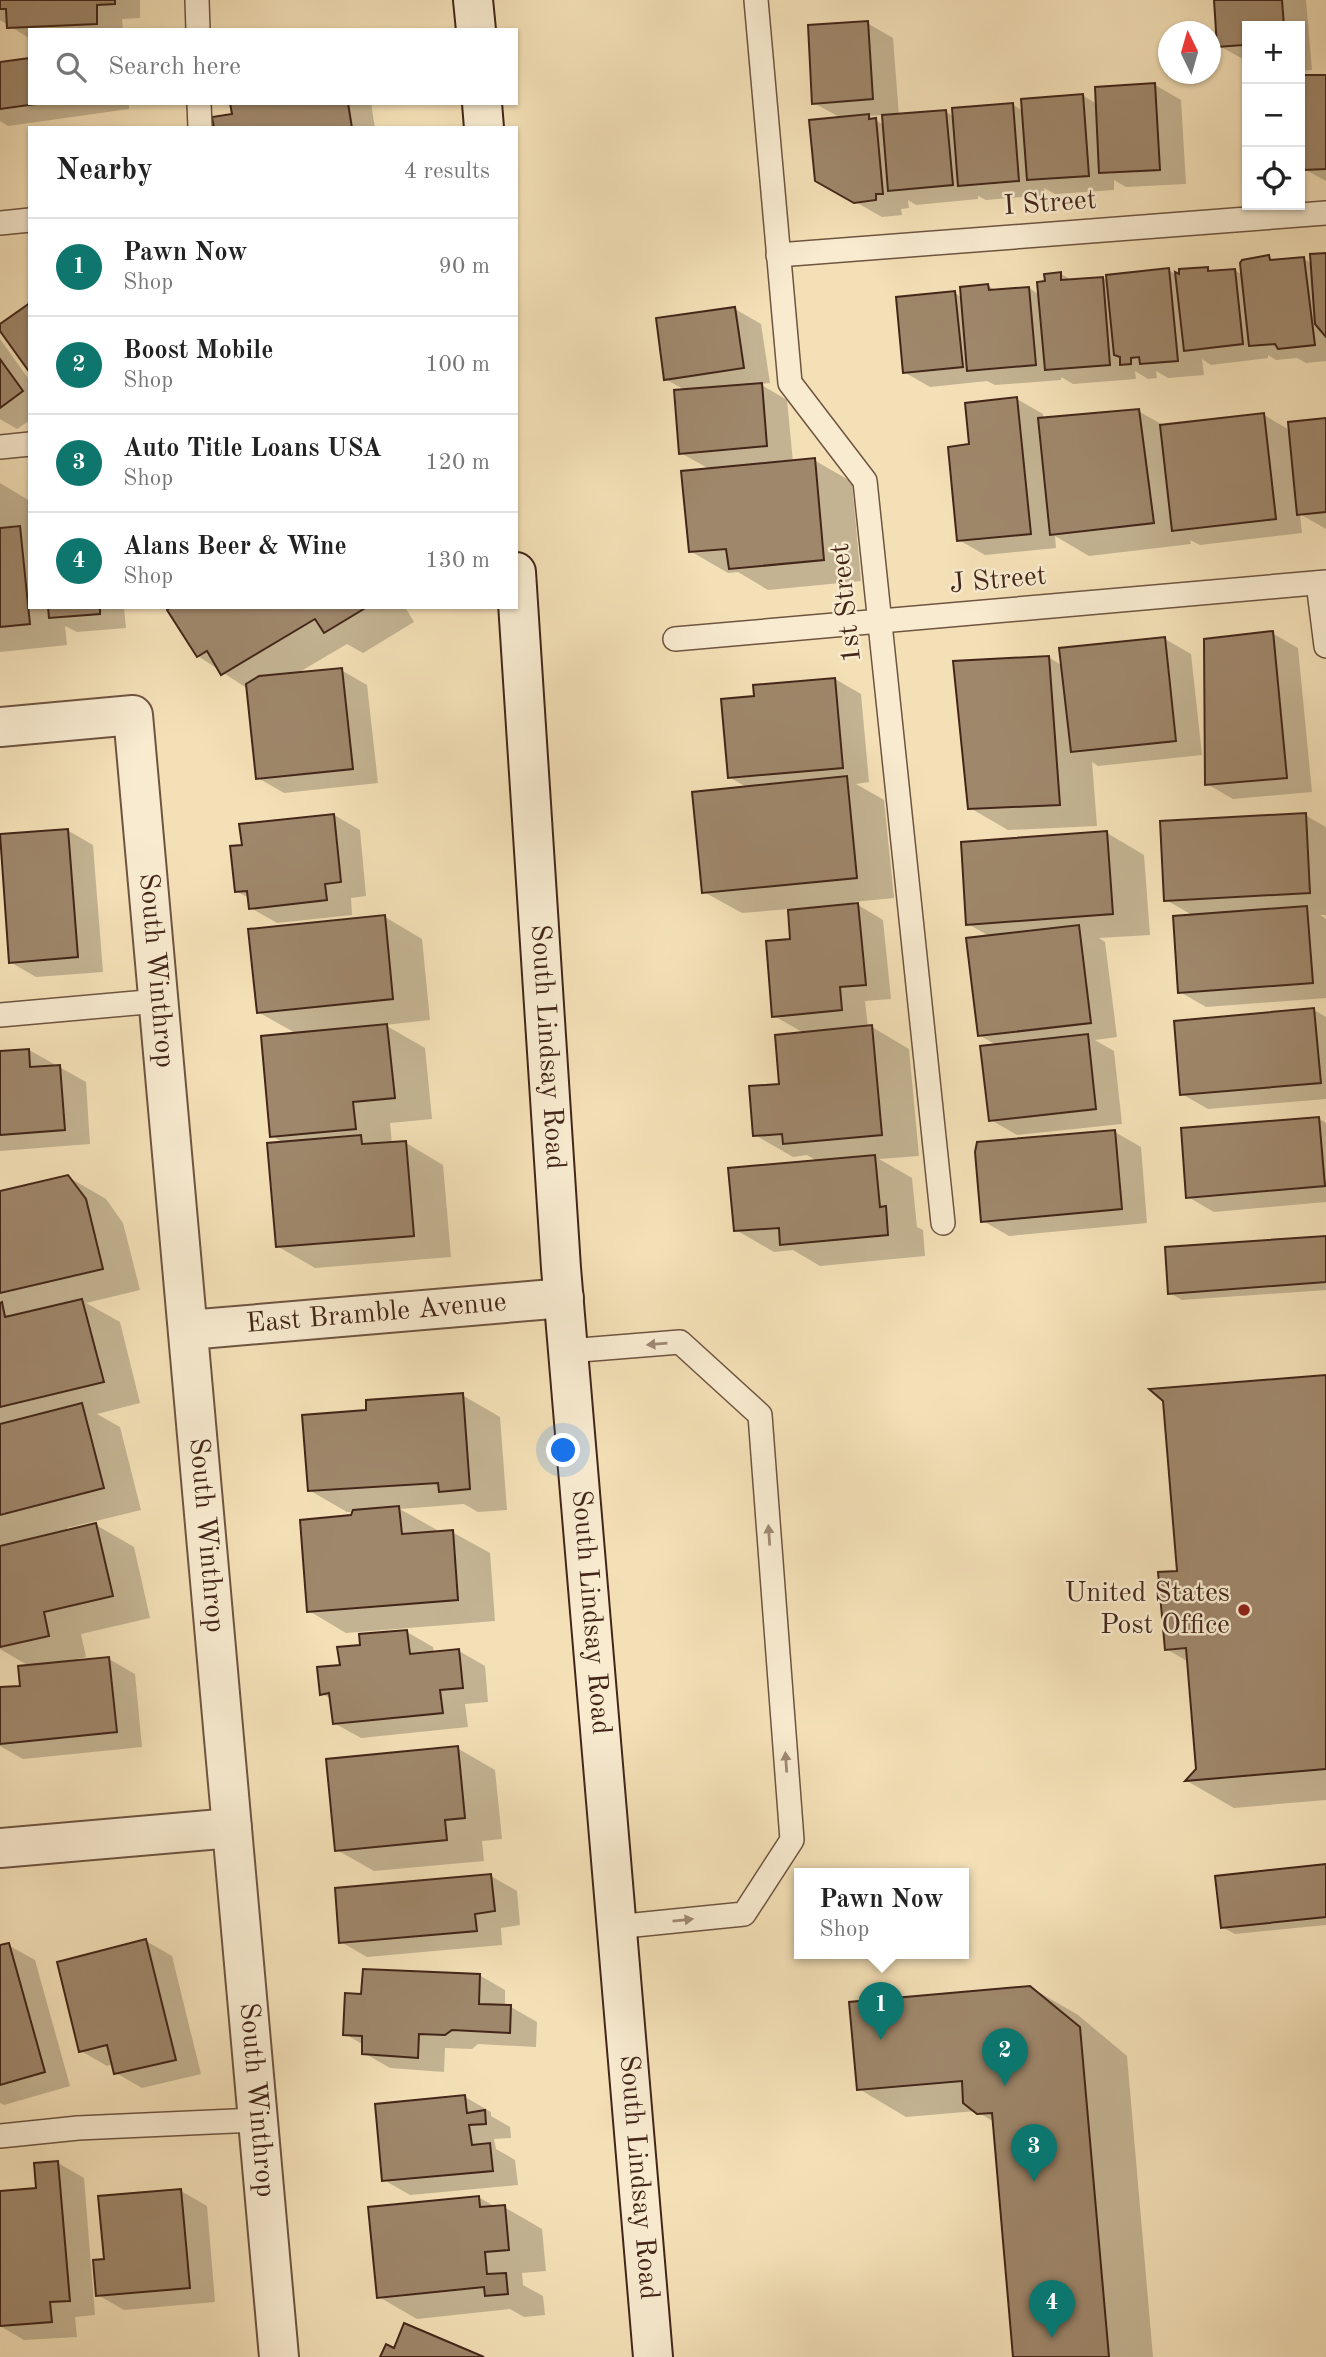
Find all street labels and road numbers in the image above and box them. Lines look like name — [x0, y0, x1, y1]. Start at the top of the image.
street label: I Street — [1003, 187, 1097, 221]
street label: 1st Street — [827, 542, 867, 664]
street label: J Street — [948, 563, 1048, 599]
street label: South Winthrop — [133, 872, 178, 1069]
street label: South Lindsay Road — [525, 923, 569, 1171]
street label: East Bramble Avenue — [245, 1289, 508, 1339]
street label: South Winthrop — [183, 1437, 229, 1634]
street label: South Lindsay Road — [566, 1489, 614, 1736]
street label: South Winthrop — [234, 2001, 279, 2199]
street label: South Lindsay Road — [614, 2054, 662, 2301]

